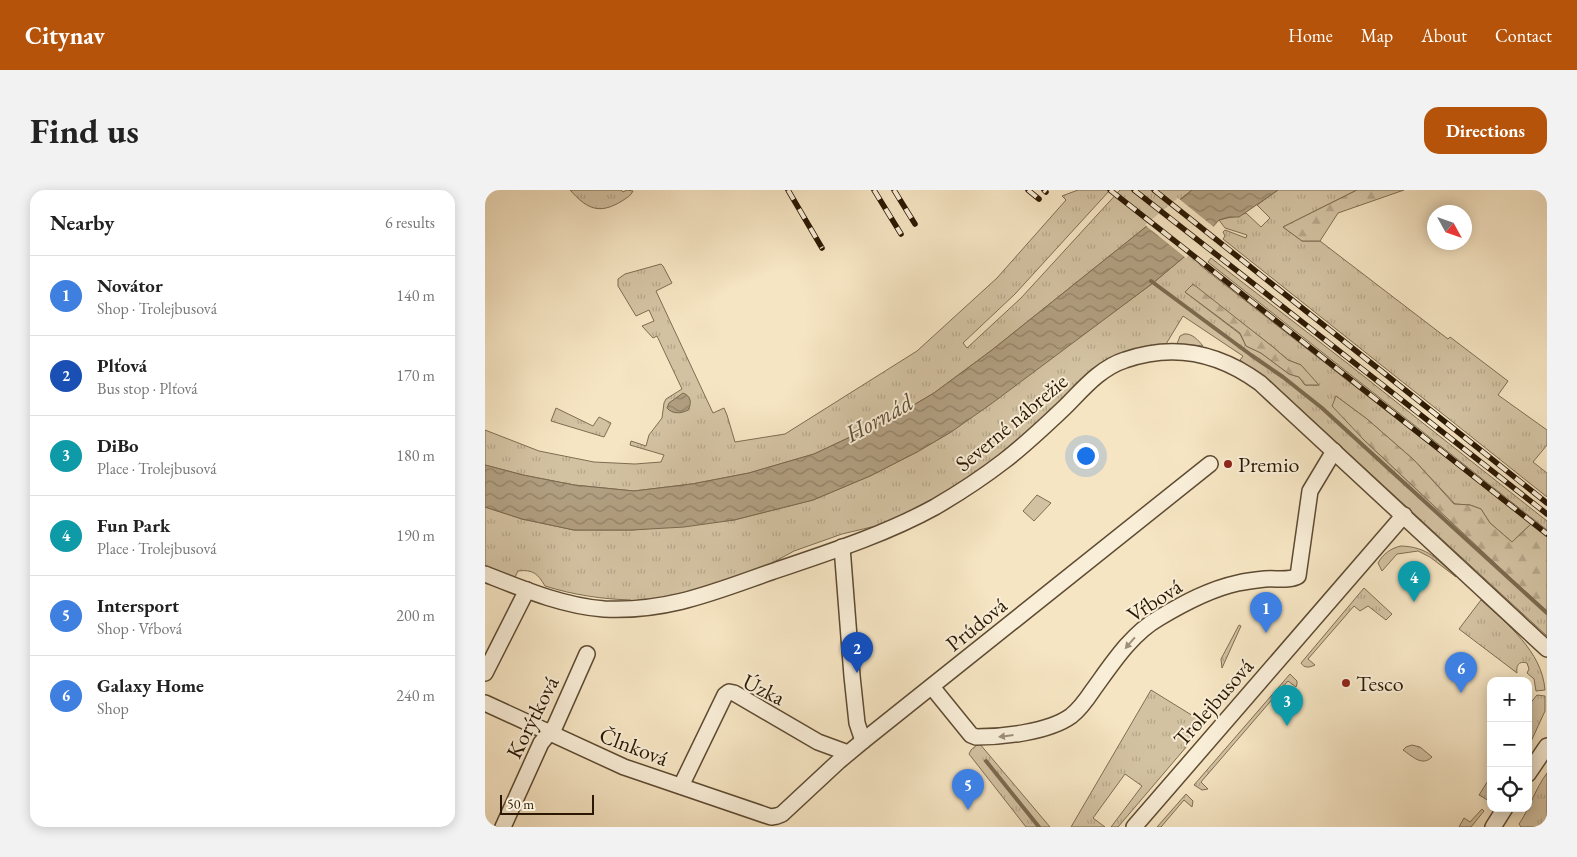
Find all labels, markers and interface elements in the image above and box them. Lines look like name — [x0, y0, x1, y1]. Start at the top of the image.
text: Citynav — [25, 20, 105, 51]
text: Home — [1288, 24, 1333, 47]
text: Map — [1361, 24, 1393, 47]
text: About — [1421, 24, 1467, 47]
text: Contact — [1495, 24, 1552, 47]
button: Directions — [1424, 107, 1547, 154]
text: Find us — [30, 108, 139, 153]
north arrow — [1427, 205, 1472, 250]
text: Nearby — [50, 209, 114, 236]
text: 6 results — [385, 212, 435, 233]
text: Novátor — [97, 273, 163, 298]
text: 1 — [62, 285, 70, 306]
text: 140 m — [396, 285, 435, 306]
text: Shop · Trolejbusová — [97, 298, 217, 319]
text: Plťová — [97, 353, 147, 378]
text: 2 — [62, 365, 70, 386]
text: 170 m — [396, 365, 435, 386]
street label: Severné nábrežie — [949, 367, 1074, 478]
text: Bus stop · Plťová — [97, 378, 198, 399]
water label: Hornád — [838, 386, 919, 449]
text: DiBo — [97, 433, 139, 458]
your location — [1073, 443, 1099, 469]
text: 3 — [62, 445, 70, 466]
text: 180 m — [396, 445, 435, 466]
place label: Premio — [1238, 450, 1300, 479]
text: Place · Trolejbusová — [97, 458, 217, 479]
marker: Premio — [1222, 458, 1234, 470]
text: Fun Park — [97, 513, 170, 538]
text: 4 — [62, 525, 70, 546]
text: 190 m — [396, 525, 435, 546]
text: Place · Trolejbusová — [97, 538, 217, 559]
pin: 4 — [1398, 561, 1430, 602]
street label: Vŕbová — [1121, 572, 1188, 629]
street label: Prúdová — [940, 591, 1013, 658]
pin: 1 — [1250, 592, 1282, 633]
text: Intersport — [97, 593, 179, 618]
text: 5 — [62, 605, 70, 626]
text: 200 m — [396, 605, 435, 626]
text: Shop · Vŕbová — [97, 618, 182, 639]
pin: 2 — [841, 632, 873, 673]
one-way arrow — [1124, 636, 1136, 648]
street label: Trolejbusová — [1167, 652, 1260, 753]
pin: 6 — [1445, 652, 1477, 693]
street label: Úzka — [738, 667, 790, 712]
place label: Tesco — [1356, 669, 1404, 698]
street label: Korýtková — [499, 671, 566, 763]
text: Galaxy Home — [97, 673, 204, 698]
marker: Tesco — [1340, 677, 1352, 689]
map controls — [1487, 677, 1532, 812]
button: + — [1487, 677, 1532, 722]
text: 6 — [62, 685, 70, 706]
text: 240 m — [396, 685, 435, 706]
pin: 3 — [1271, 685, 1303, 726]
text: Shop — [97, 698, 129, 719]
street label: Člnková — [595, 720, 673, 773]
button: − — [1487, 722, 1532, 767]
one-way arrow — [998, 732, 1014, 740]
button: locate — [1487, 767, 1532, 812]
pin: 5 — [952, 769, 984, 810]
scale bar — [500, 792, 594, 815]
text: 50 m — [507, 795, 534, 813]

